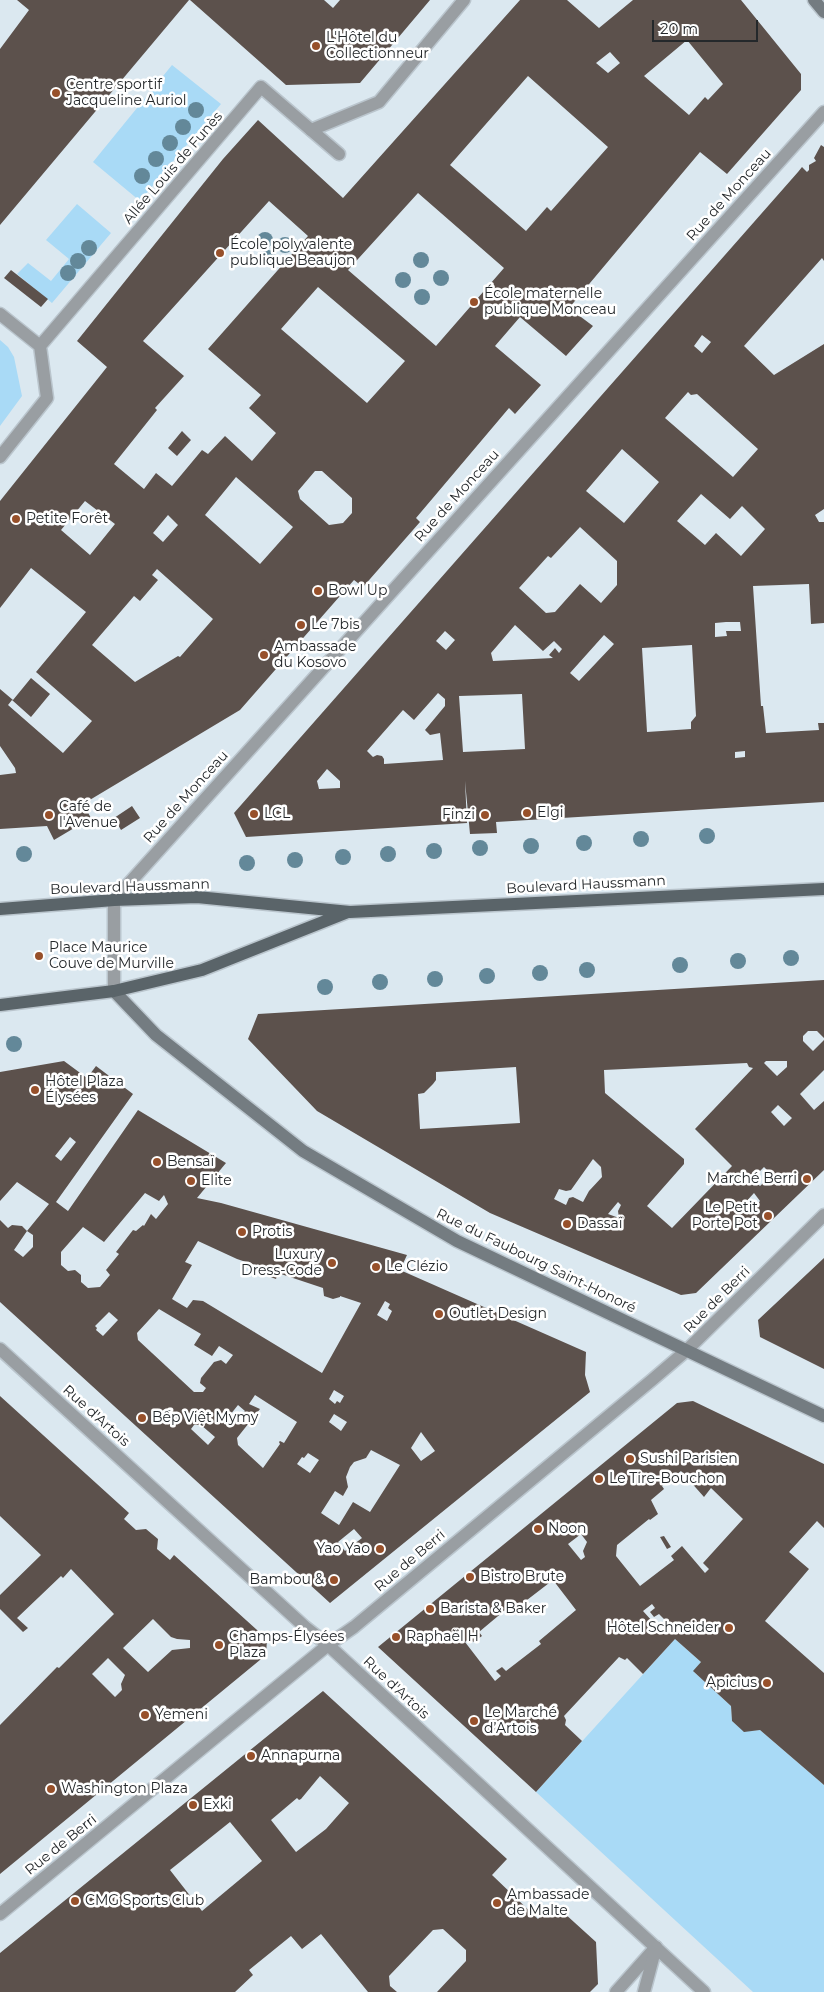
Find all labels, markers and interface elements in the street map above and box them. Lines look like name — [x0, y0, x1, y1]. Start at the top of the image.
scale bar — [654, 10, 760, 42]
text: 20 m — [660, 19, 698, 38]
place label: L'Hôtel du Collectionneur — [326, 30, 429, 62]
marker: L'Hôtel du Collectionneur — [310, 40, 322, 52]
place label: Centre sportif Jacqueline Auriol — [66, 77, 187, 110]
marker: Centre sportif Jacqueline Auriol — [50, 87, 62, 99]
street label: Allée Louis de Funès — [120, 108, 226, 228]
street label: Rue de Monceau — [683, 145, 775, 245]
place label: École polyvalente publique Beaujon — [230, 237, 355, 270]
marker: École polyvalente publique Beaujon — [214, 247, 226, 259]
place label: École maternelle publique Monceau — [484, 286, 616, 318]
marker: École maternelle publique Monceau — [468, 296, 480, 308]
street label: Rue de Monceau — [411, 446, 503, 546]
place label: Petite Forêt — [26, 511, 108, 527]
marker: Petite Forêt — [10, 513, 22, 525]
place label: Bowl Up — [328, 583, 387, 599]
marker: Bowl Up — [312, 585, 324, 597]
place label: Le 7bis — [311, 617, 360, 633]
marker: Le 7bis — [295, 619, 307, 631]
place label: Ambassade du Kosovo — [274, 639, 356, 672]
marker: Ambassade du Kosovo — [258, 649, 270, 661]
street label: Rue de Monceau — [140, 747, 232, 847]
place label: Café de l'Avenue — [59, 799, 118, 832]
place label: Elgi — [537, 805, 563, 821]
place label: LCL — [264, 806, 290, 822]
place label: Finzi — [442, 807, 475, 823]
marker: Elgi — [521, 807, 533, 819]
marker: LCL — [248, 808, 260, 820]
marker: Café de l'Avenue — [43, 809, 55, 821]
marker: Finzi — [479, 809, 491, 821]
street label: Boulevard Haussmann — [506, 872, 666, 898]
street label: Boulevard Haussmann — [50, 876, 210, 898]
place label: Place Maurice Couve de Murville — [49, 940, 174, 972]
marker: Place Maurice Couve de Murville — [33, 950, 45, 962]
place label: Hôtel Plaza Élysées — [45, 1074, 124, 1106]
marker: Hôtel Plaza Élysées — [29, 1084, 41, 1096]
place label: Bensaï — [167, 1154, 214, 1170]
marker: Bensaï — [151, 1156, 163, 1168]
place label: Marché Berri — [707, 1171, 797, 1187]
place label: Elite — [201, 1173, 232, 1189]
marker: Marché Berri — [801, 1173, 813, 1185]
marker: Elite — [185, 1175, 197, 1187]
place label: Le Petit Porte Pot — [692, 1200, 758, 1232]
street label: Rue du Faubourg Saint-Honoré — [433, 1205, 639, 1317]
marker: Le Petit Porte Pot — [762, 1210, 774, 1222]
place label: Dassaï — [577, 1216, 623, 1232]
marker: Dassaï — [561, 1218, 573, 1230]
place label: Protis — [252, 1224, 292, 1240]
marker: Protis — [236, 1226, 248, 1238]
place label: Luxury Dress-Code — [241, 1247, 322, 1280]
marker: Luxury Dress-Code — [326, 1257, 338, 1269]
place label: Le Clézio — [386, 1259, 448, 1275]
marker: Le Clézio — [370, 1261, 382, 1273]
street label: Rue de Berri — [680, 1263, 754, 1337]
place label: Outlet Design — [449, 1306, 547, 1322]
marker: Outlet Design — [433, 1308, 445, 1320]
street label: Rue d'Artois — [59, 1382, 133, 1450]
place label: Bếp Việt Mymy — [152, 1410, 258, 1426]
marker: Bếp Việt Mymy — [136, 1412, 148, 1424]
place label: Sushi Parisien — [640, 1451, 738, 1467]
marker: Sushi Parisien — [624, 1453, 636, 1465]
place label: Le Tire-Bouchon — [609, 1471, 725, 1487]
marker: Le Tire-Bouchon — [593, 1473, 605, 1485]
place label: Noon — [548, 1521, 586, 1537]
marker: Noon — [532, 1523, 544, 1535]
street label: Rue de Berri — [371, 1527, 449, 1595]
place label: Yao Yao — [316, 1541, 370, 1557]
marker: Yao Yao — [374, 1543, 386, 1555]
place label: Bistro Brute — [480, 1569, 564, 1585]
marker: Bistro Brute — [464, 1571, 476, 1583]
place label: Bambou & — [250, 1572, 324, 1588]
marker: Bambou & — [328, 1574, 340, 1586]
place label: Barista & Baker — [440, 1601, 546, 1617]
marker: Barista & Baker — [424, 1603, 436, 1615]
place label: Hôtel Schneider — [606, 1620, 719, 1636]
marker: Hôtel Schneider — [723, 1622, 735, 1634]
place label: Champs-Élysées Plaza — [229, 1629, 344, 1661]
place label: Raphaël H — [406, 1629, 479, 1645]
marker: Raphaël H — [390, 1631, 402, 1643]
marker: Champs-Élysées Plaza — [213, 1639, 225, 1651]
street label: Rue d'Artois — [360, 1653, 432, 1723]
place label: Apicius — [706, 1675, 757, 1691]
marker: Apicius — [761, 1677, 773, 1689]
place label: Le Marché d’Artois — [484, 1705, 557, 1738]
place label: Yemeni — [155, 1707, 208, 1723]
marker: Yemeni — [139, 1709, 151, 1721]
marker: Le Marché d’Artois — [468, 1715, 480, 1727]
place label: Annapurna — [261, 1748, 340, 1764]
marker: Annapurna — [245, 1750, 257, 1762]
place label: Washington Plaza — [61, 1781, 188, 1797]
marker: Washington Plaza — [45, 1783, 57, 1795]
place label: Exki — [203, 1797, 232, 1813]
marker: Exki — [187, 1799, 199, 1811]
street label: Rue de Berri — [22, 1811, 100, 1879]
place label: Ambassade de Malte — [507, 1887, 589, 1920]
place label: CMG Sports Club — [85, 1893, 204, 1909]
marker: CMG Sports Club — [69, 1895, 81, 1907]
marker: Ambassade de Malte — [491, 1897, 503, 1909]

